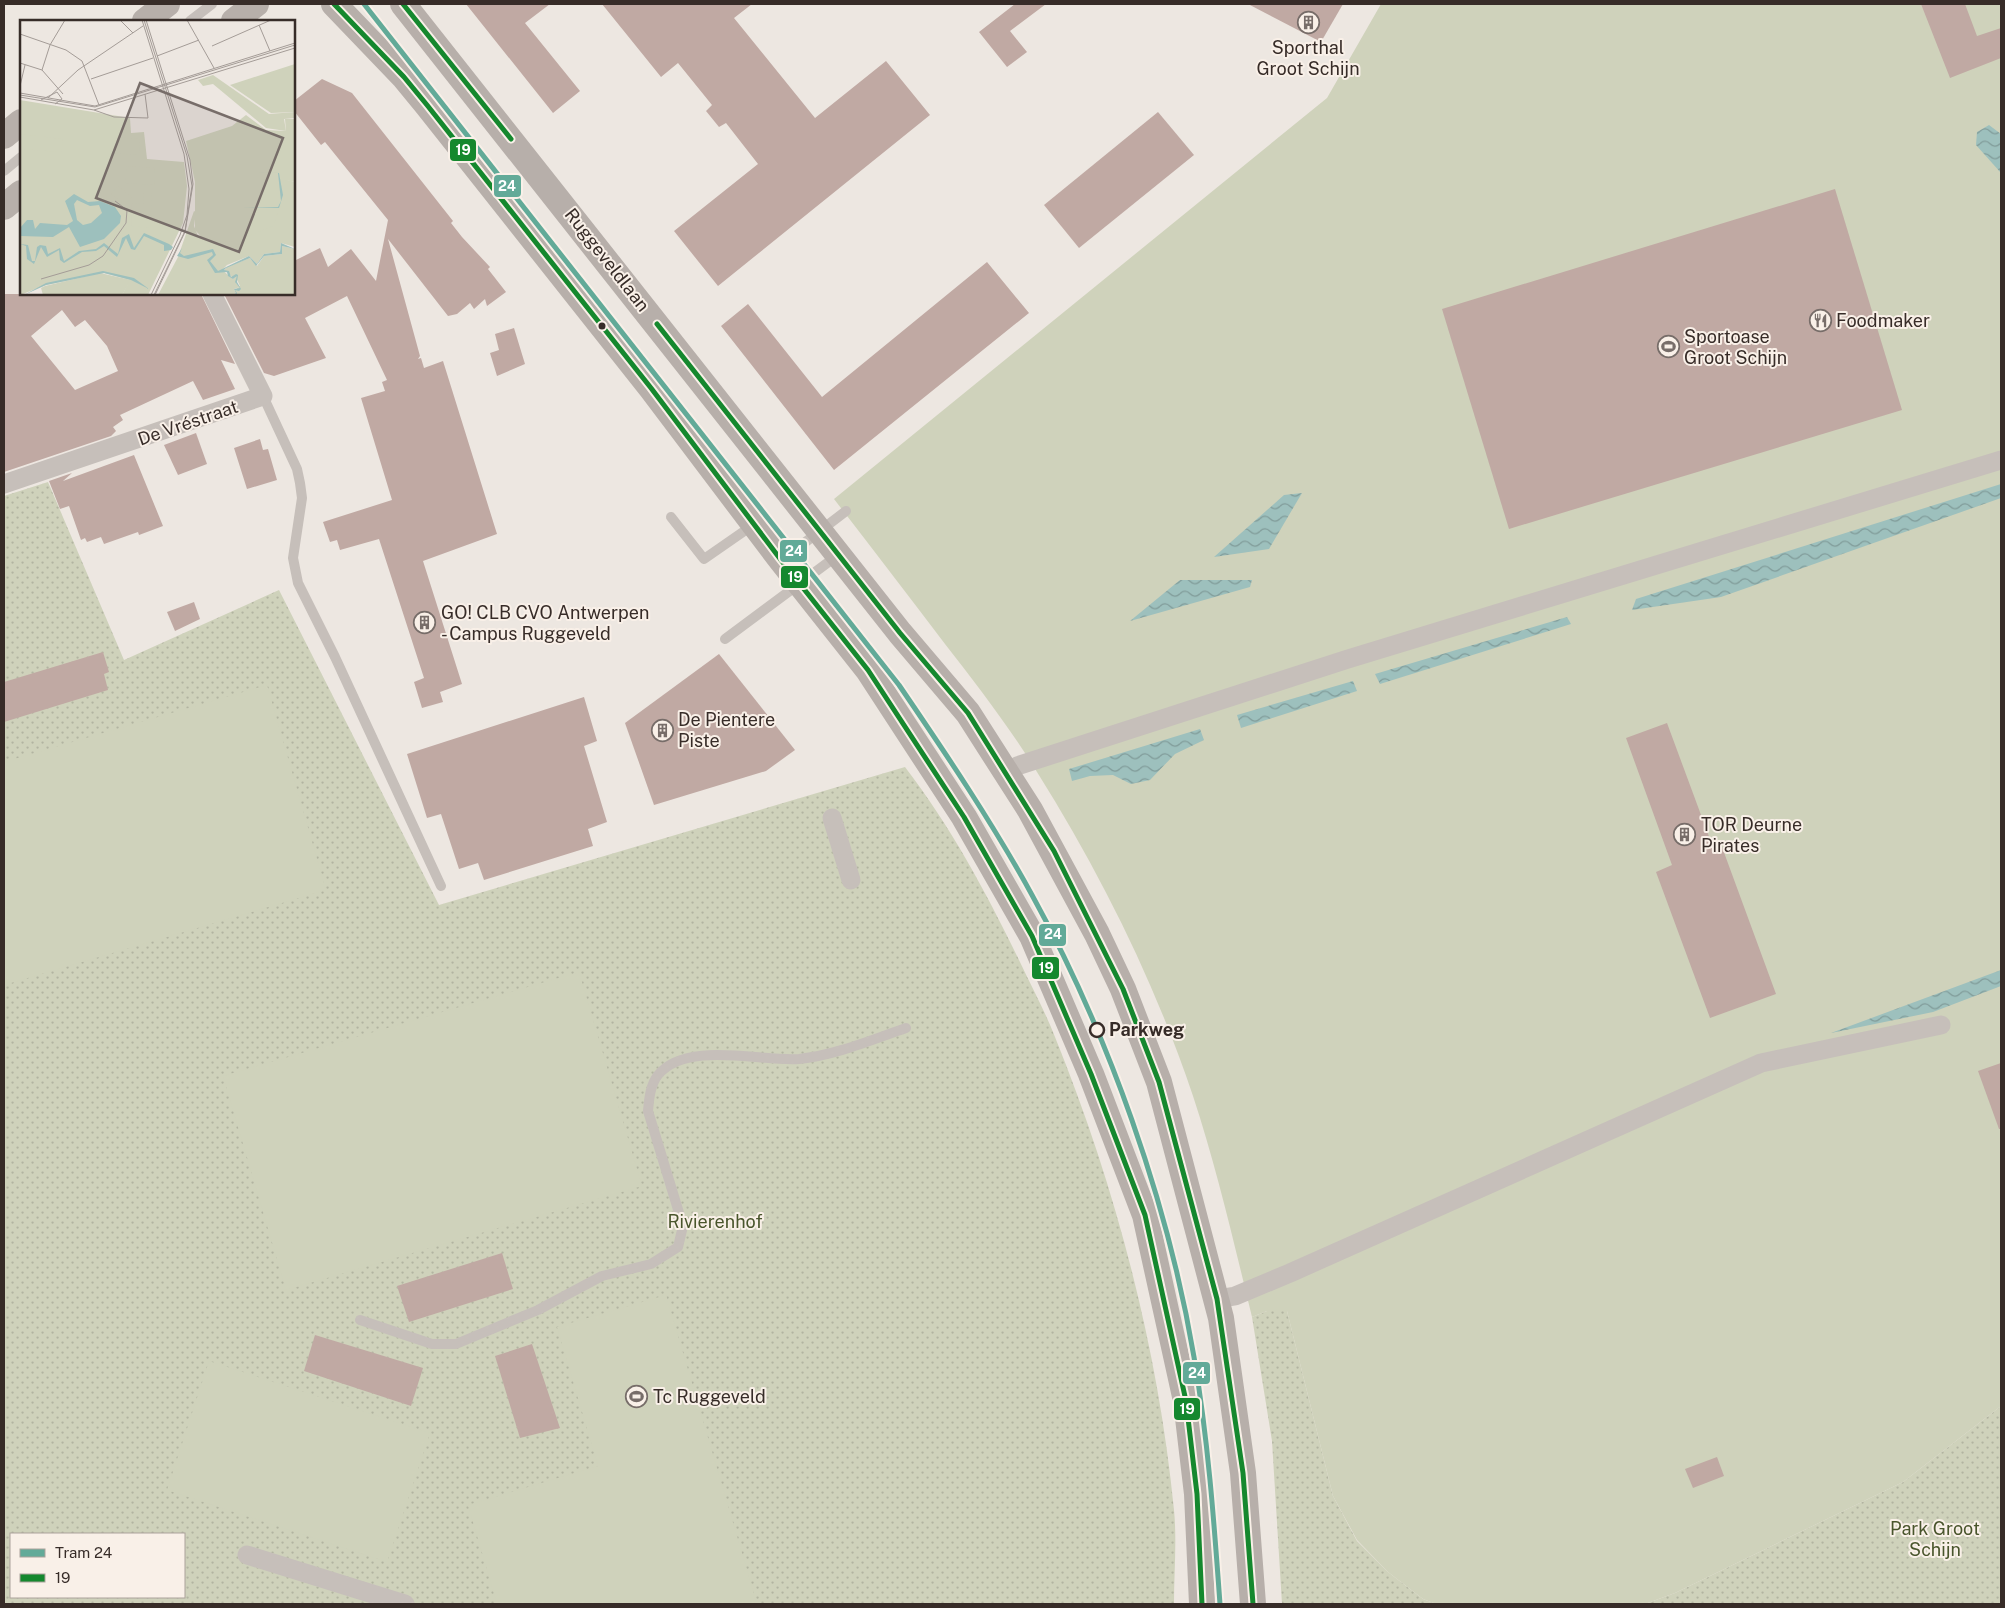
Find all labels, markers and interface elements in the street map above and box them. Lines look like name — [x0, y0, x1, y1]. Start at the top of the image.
building icon: Sporthal Groot Schijn — [1296, 11, 1320, 35]
inset map — [20, 20, 295, 295]
place label: Sporthal Groot Schijn — [1256, 37, 1360, 79]
line badge: 19 — [449, 138, 477, 162]
text: 19 — [455, 142, 471, 158]
line badge: 24 — [493, 174, 522, 198]
text: 24 — [498, 178, 516, 194]
street label: Ruggeveldlaan — [561, 204, 654, 315]
restaurant icon: Foodmaker — [1808, 309, 1832, 333]
place label: Foodmaker — [1836, 310, 1930, 331]
unlabelled marker — [597, 321, 607, 331]
place label: Sportoase Groot Schijn — [1684, 326, 1787, 368]
sports icon: Sportoase Groot Schijn — [1656, 335, 1680, 359]
street label: De Vréstraat — [135, 396, 241, 449]
line badge: 24 — [779, 539, 808, 563]
text: 24 — [785, 543, 803, 559]
line badge: 19 — [780, 565, 809, 589]
text: 19 — [787, 569, 803, 585]
place label: GO! CLB CVO Antwerpen - Campus Ruggeveld — [441, 602, 649, 644]
building icon: GO! CLB CVO Antwerpen - Campus Ruggeveld — [413, 611, 437, 635]
place label: De Pientere Piste — [678, 709, 775, 751]
building icon: De Pientere Piste — [650, 718, 674, 742]
place label: TOR Deurne Pirates — [1701, 814, 1802, 856]
building icon: TOR Deurne Pirates — [1673, 823, 1697, 847]
line badge: 24 — [1038, 923, 1067, 947]
text: 24 — [1044, 926, 1062, 942]
line badge: 19 — [1031, 956, 1060, 980]
text: 19 — [1038, 960, 1054, 976]
place label: Parkweg — [1109, 1019, 1184, 1040]
marker: Parkweg — [1089, 1022, 1105, 1038]
park label: Rivierenhof — [667, 1211, 763, 1232]
line badge: 24 — [1182, 1361, 1211, 1385]
text: 24 — [1188, 1365, 1206, 1381]
sports icon: Tc Ruggeveld — [625, 1385, 649, 1409]
place label: Tc Ruggeveld — [653, 1386, 766, 1407]
line badge: 19 — [1173, 1397, 1201, 1421]
text: 19 — [1179, 1401, 1195, 1417]
park label: Park Groot Schijn — [1890, 1518, 1980, 1560]
legend — [10, 1533, 185, 1598]
text: Tram 24 — [55, 1544, 112, 1561]
text: 19 — [55, 1569, 70, 1586]

